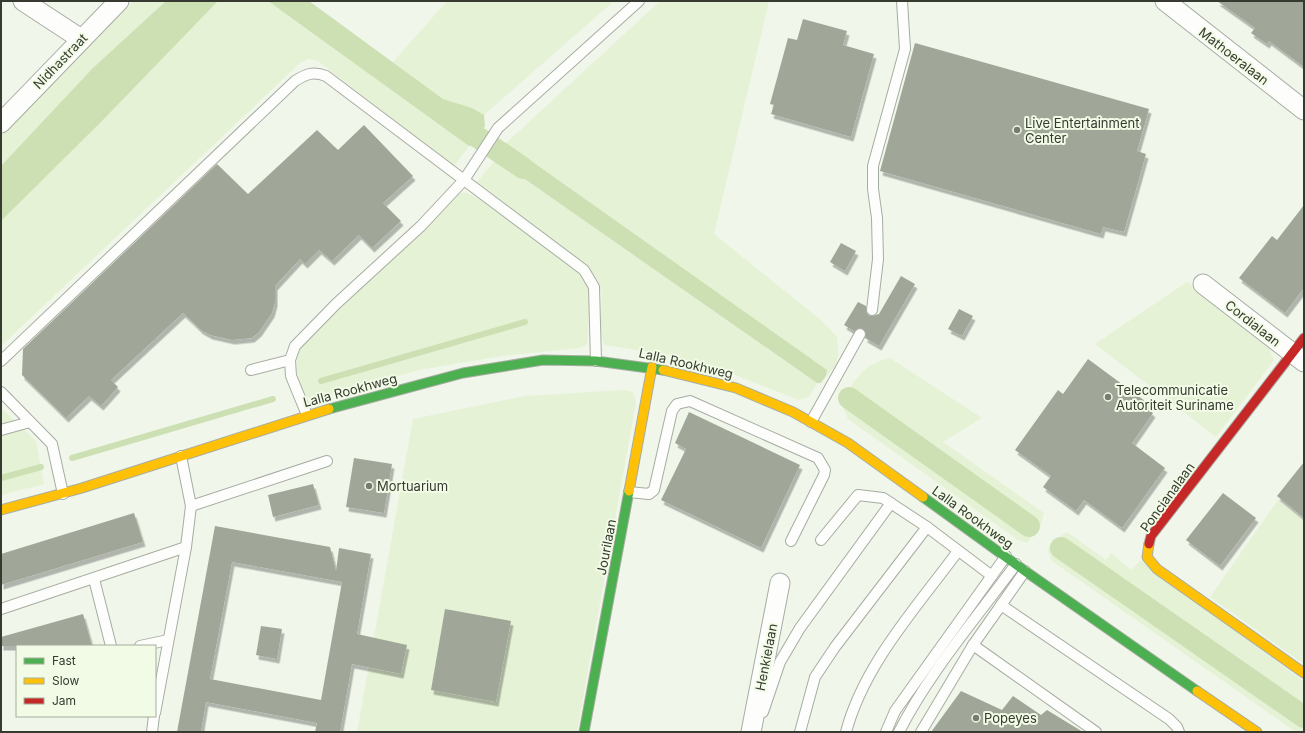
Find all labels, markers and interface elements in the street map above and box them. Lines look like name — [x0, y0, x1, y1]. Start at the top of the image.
street label: Mathoeralaan — [1196, 24, 1272, 88]
street label: Nidhastraat — [30, 30, 90, 92]
place label: Live Entertainment Center — [1025, 115, 1139, 146]
marker: Live Entertainment Center — [1012, 125, 1022, 135]
street label: Cordialaan — [1222, 296, 1284, 350]
street label: Lalla Rookhweg — [637, 344, 735, 382]
street label: Lalla Rookhweg — [301, 370, 399, 410]
place label: Telecommunicatie Autoriteit Suriname — [1116, 382, 1234, 413]
marker: Telecommunicatie Autoriteit Suriname — [1103, 392, 1113, 402]
street label: Poncianalaan — [1136, 459, 1198, 535]
place label: Mortuarium — [377, 478, 448, 494]
marker: Mortuarium — [364, 481, 374, 491]
street label: Lalla Rookhweg — [929, 482, 1017, 552]
street label: Jourilaan — [593, 518, 619, 576]
street label: Henkielaan — [752, 622, 780, 692]
legend — [16, 645, 156, 717]
text: Fast — [52, 653, 76, 668]
text: Slow — [52, 673, 80, 688]
text: Jam — [52, 693, 76, 708]
place label: Popeyes — [984, 710, 1037, 726]
marker: Popeyes — [971, 713, 981, 723]

